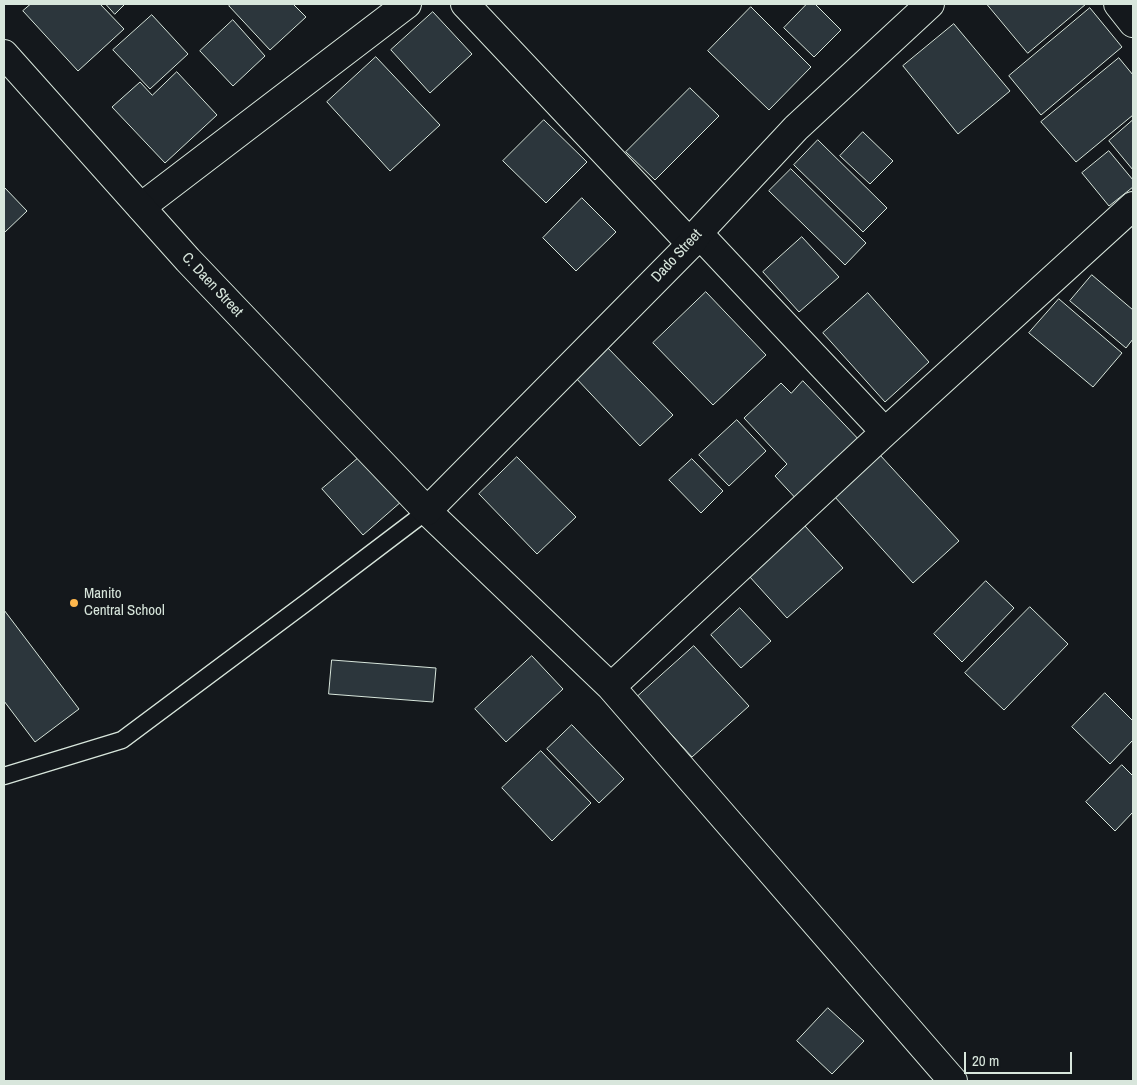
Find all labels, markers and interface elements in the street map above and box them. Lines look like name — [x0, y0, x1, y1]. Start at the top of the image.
street label: Dado Street — [648, 226, 706, 286]
street label: C. Daen Street — [178, 249, 246, 321]
place label: Manito Central School — [84, 585, 165, 620]
marker: Manito Central School — [68, 597, 80, 609]
scale bar — [967, 1042, 1074, 1074]
text: 20 m — [972, 1050, 999, 1071]

